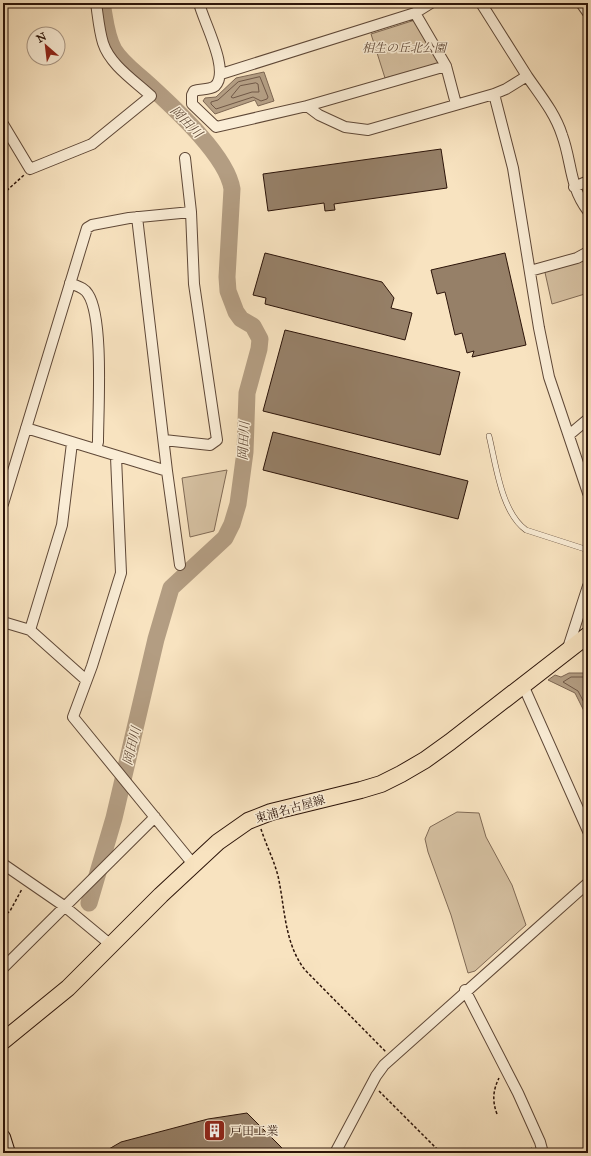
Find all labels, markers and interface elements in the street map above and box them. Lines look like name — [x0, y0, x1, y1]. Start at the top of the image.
north arrow — [26, 26, 66, 66]
text: N — [34, 29, 49, 46]
park label: 相生の丘北公園 — [362, 41, 448, 55]
water label: 岡田川 — [167, 103, 207, 143]
water label: 岡田川 — [235, 419, 253, 461]
water label: 岡田川 — [120, 723, 145, 767]
street label: 東浦名古屋線 — [253, 792, 327, 826]
building icon: 戸田工業 — [202, 1118, 228, 1144]
place label: 戸田工業 — [230, 1124, 278, 1138]

